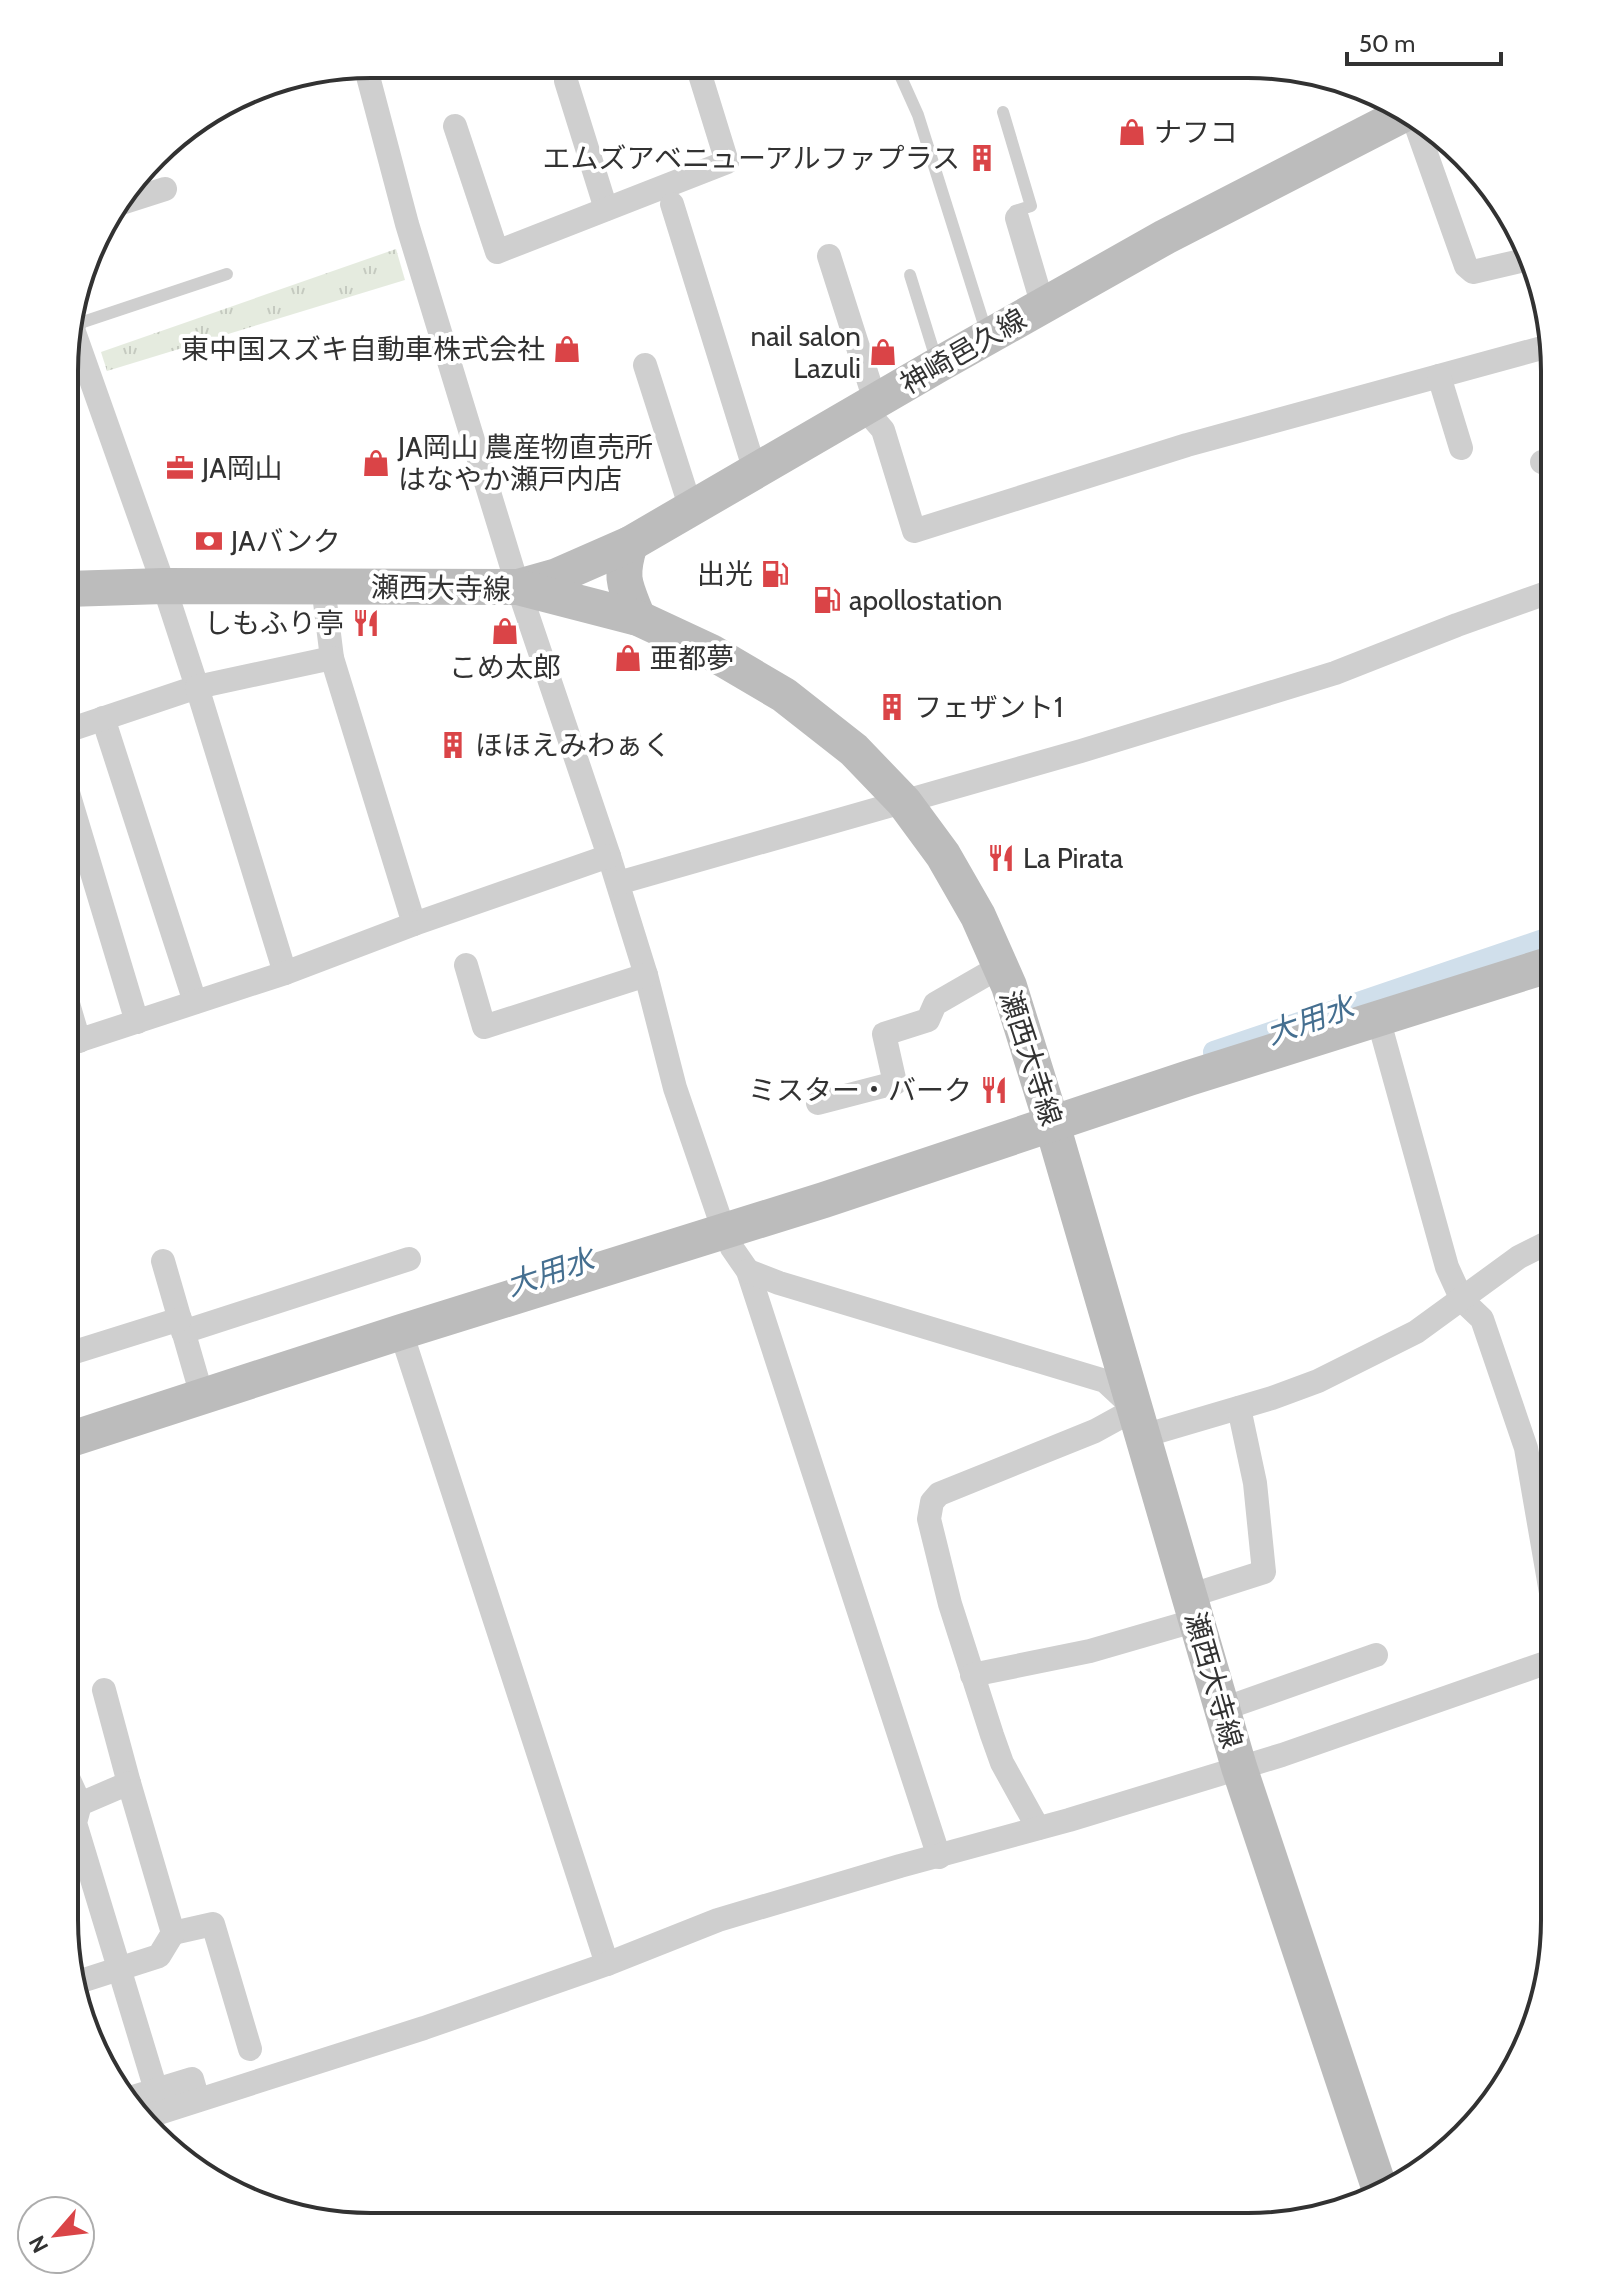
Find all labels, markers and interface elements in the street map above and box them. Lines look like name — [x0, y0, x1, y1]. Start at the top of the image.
scale bar — [1347, 16, 1501, 66]
text: 50 m — [1359, 29, 1415, 58]
place label: ナフコ — [1154, 115, 1238, 149]
shop icon: ナフコ — [1117, 117, 1147, 147]
place label: エムズアベニューアルファプラス — [543, 141, 960, 175]
building icon: エムズアベニューアルファプラス — [967, 143, 997, 173]
street label: 神崎邑久線 — [894, 301, 1032, 401]
place label: nail salon Lazuli — [751, 319, 861, 385]
place label: 東中国スズキ自動車株式会社 — [181, 332, 545, 366]
shop icon: 東中国スズキ自動車株式会社 — [552, 334, 582, 364]
shop icon: nail salon Lazuli — [868, 337, 898, 367]
place label: JA岡山 農産物直売所 はなやか瀬戸内店 — [397, 430, 653, 496]
shop icon: JA岡山 農産物直売所 はなやか瀬戸内店 — [361, 448, 391, 478]
place label: JA岡山 — [201, 451, 282, 485]
office icon: JA岡山 — [165, 453, 195, 483]
place label: JAバンク — [230, 524, 341, 558]
bank icon: JAバンク — [194, 526, 224, 556]
place label: 出光 — [697, 557, 753, 591]
fuel station icon: 出光 — [760, 559, 790, 589]
street label: 瀬西大寺線 — [371, 570, 511, 606]
place label: apollostation — [849, 583, 1003, 617]
fuel station icon: apollostation — [812, 585, 842, 615]
place label: しもふり亭 — [204, 606, 344, 640]
restaurant icon: しもふり亭 — [351, 608, 381, 638]
shop icon: こめ太郎 — [490, 616, 520, 646]
place label: 亜都夢 — [650, 641, 734, 675]
shop icon: 亜都夢 — [613, 643, 643, 673]
place label: こめ太郎 — [449, 650, 561, 684]
place label: フェザント1 — [914, 690, 1063, 724]
building icon: フェザント1 — [877, 692, 907, 722]
place label: ほほえみわぁく — [475, 728, 671, 762]
building icon: ほほえみわぁく — [438, 730, 468, 760]
place label: La Pirata — [1023, 841, 1124, 875]
restaurant icon: La Pirata — [986, 843, 1016, 873]
street label: 瀬西大寺線 — [993, 986, 1069, 1130]
water label: 大用水 — [1261, 987, 1361, 1052]
place label: ミスター・バーク — [748, 1073, 972, 1107]
restaurant icon: ミスター・バーク — [979, 1075, 1009, 1105]
water label: 大用水 — [501, 1240, 601, 1304]
street label: 瀬西大寺線 — [1178, 1608, 1250, 1752]
north arrow — [16, 2195, 96, 2275]
text: N — [23, 2231, 54, 2257]

